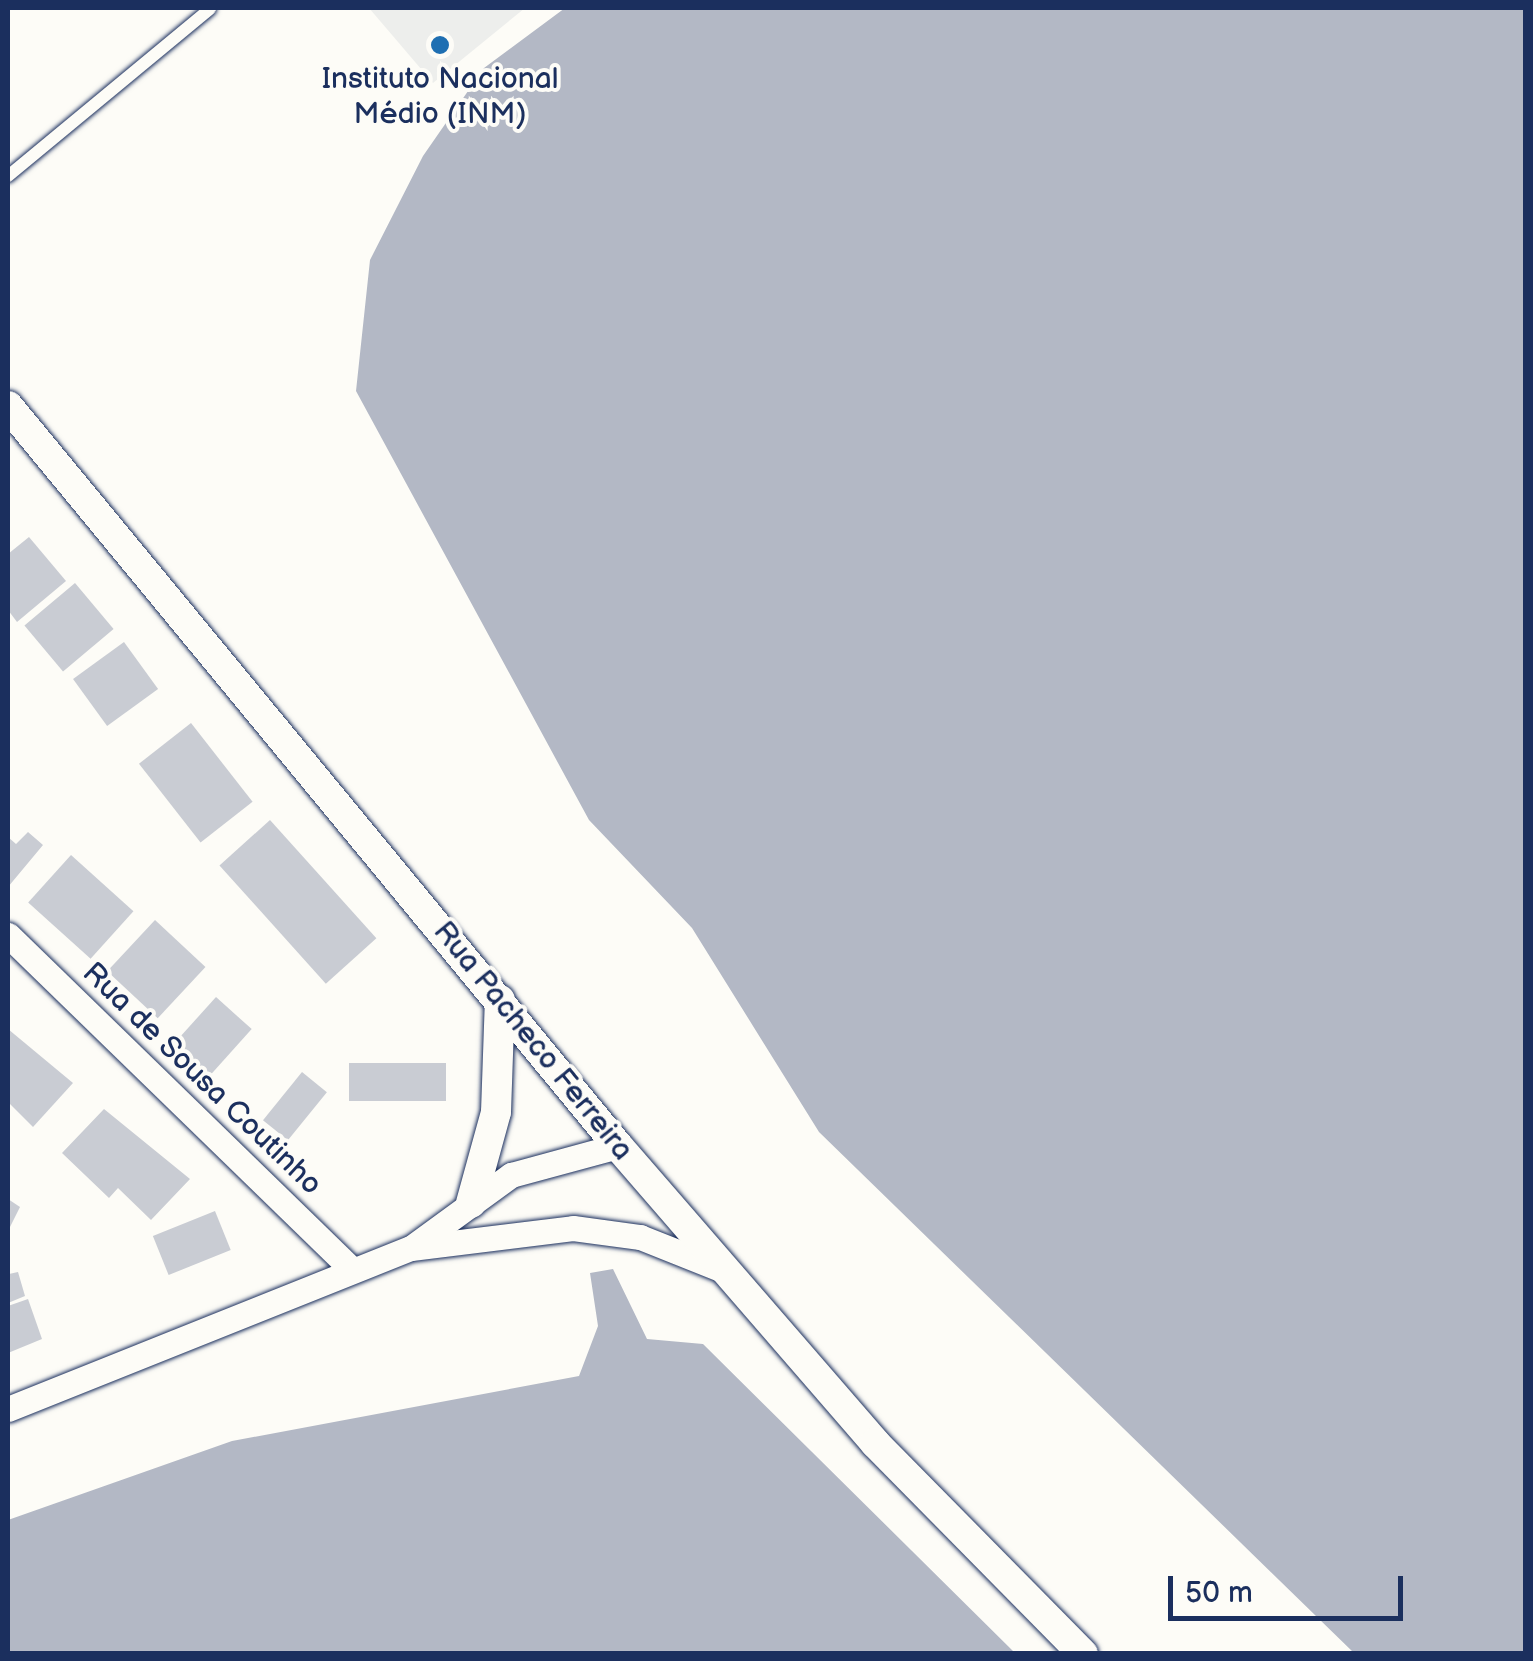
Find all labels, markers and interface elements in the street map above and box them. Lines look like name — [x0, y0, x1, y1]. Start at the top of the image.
marker: Instituto Nacional Médio (INM) — [429, 34, 451, 56]
place label: Instituto Nacional Médio (INM) — [322, 61, 558, 132]
street label: Rua Pacheco Ferreira — [426, 914, 640, 1168]
street label: Rua de Sousa Coutinho — [75, 955, 329, 1203]
scale bar — [1173, 1556, 1408, 1618]
text: 50 m — [1185, 1575, 1253, 1611]

